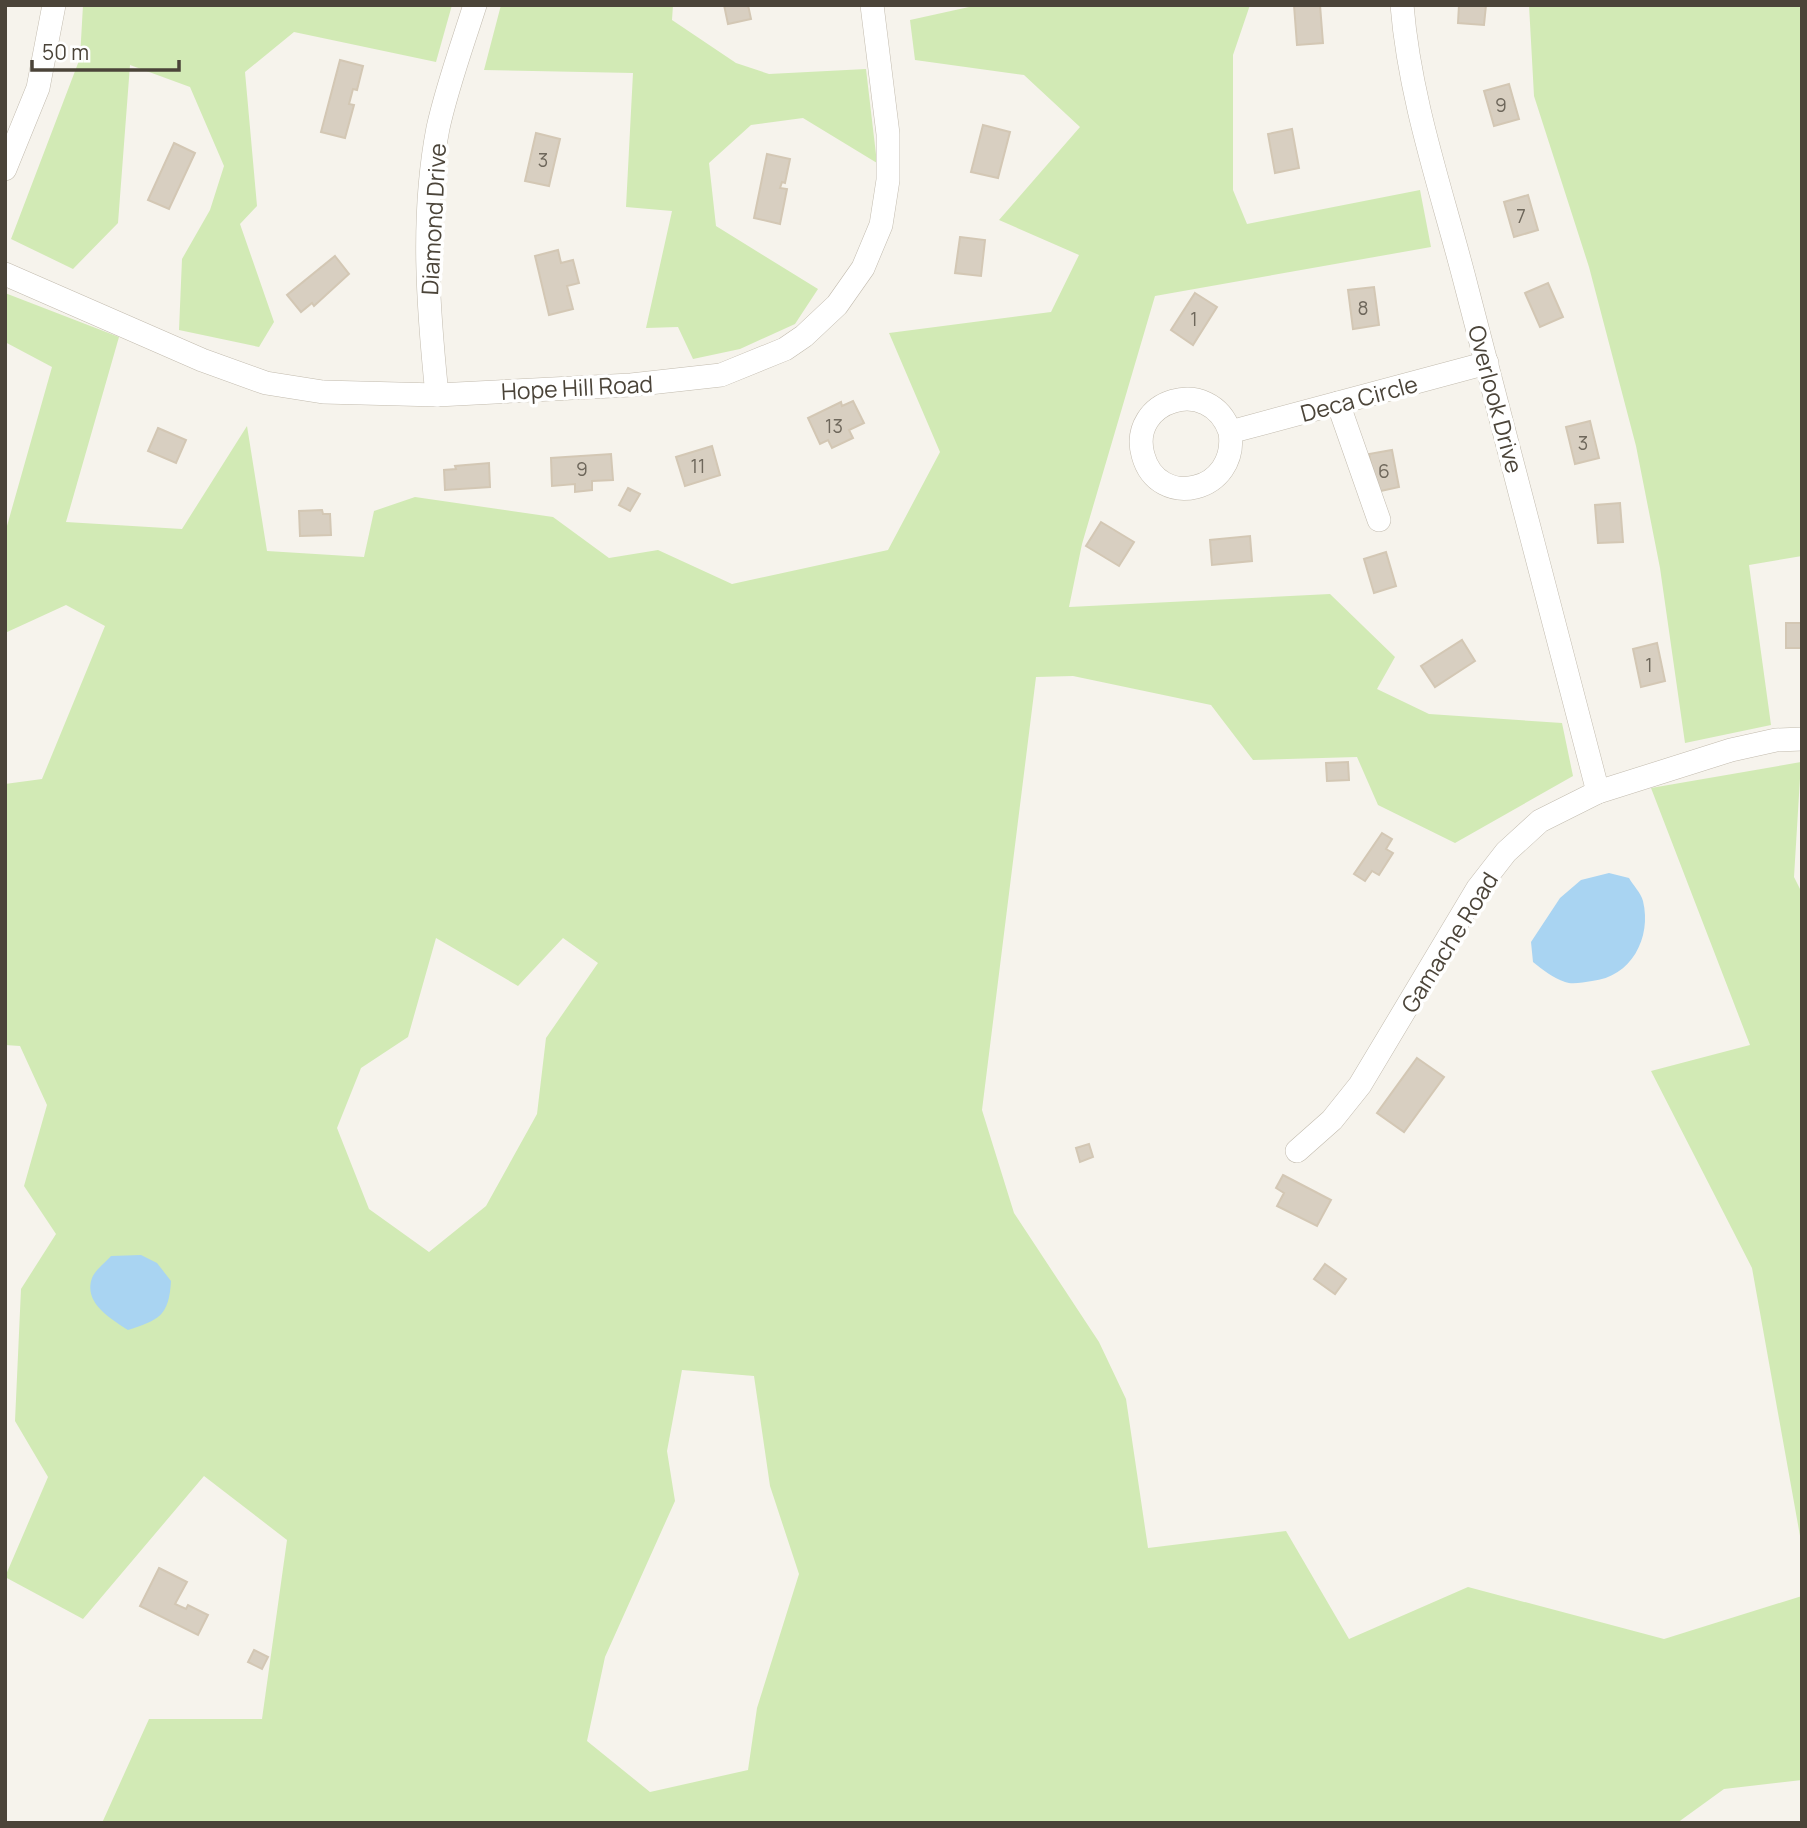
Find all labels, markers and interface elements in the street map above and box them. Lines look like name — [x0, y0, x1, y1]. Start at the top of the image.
scale bar — [32, 28, 178, 72]
text: 50 m — [42, 38, 89, 66]
house number: 9 — [1495, 92, 1507, 118]
street label: Diamond Drive — [413, 142, 453, 296]
house number: 3 — [538, 147, 548, 173]
house number: 7 — [1516, 203, 1526, 229]
house number: 8 — [1357, 295, 1369, 321]
house number: 1 — [1190, 306, 1198, 332]
street label: Overlook Drive — [1461, 321, 1531, 477]
street label: Hope Hill Road — [500, 367, 654, 407]
street label: Deca Circle — [1297, 367, 1421, 429]
house number: 13 — [825, 413, 843, 439]
house number: 3 — [1578, 430, 1588, 456]
house number: 11 — [691, 453, 705, 479]
house number: 9 — [576, 456, 588, 482]
house number: 6 — [1378, 458, 1390, 484]
house number: 1 — [1645, 652, 1653, 678]
street label: Gamache Road — [1393, 866, 1505, 1018]

